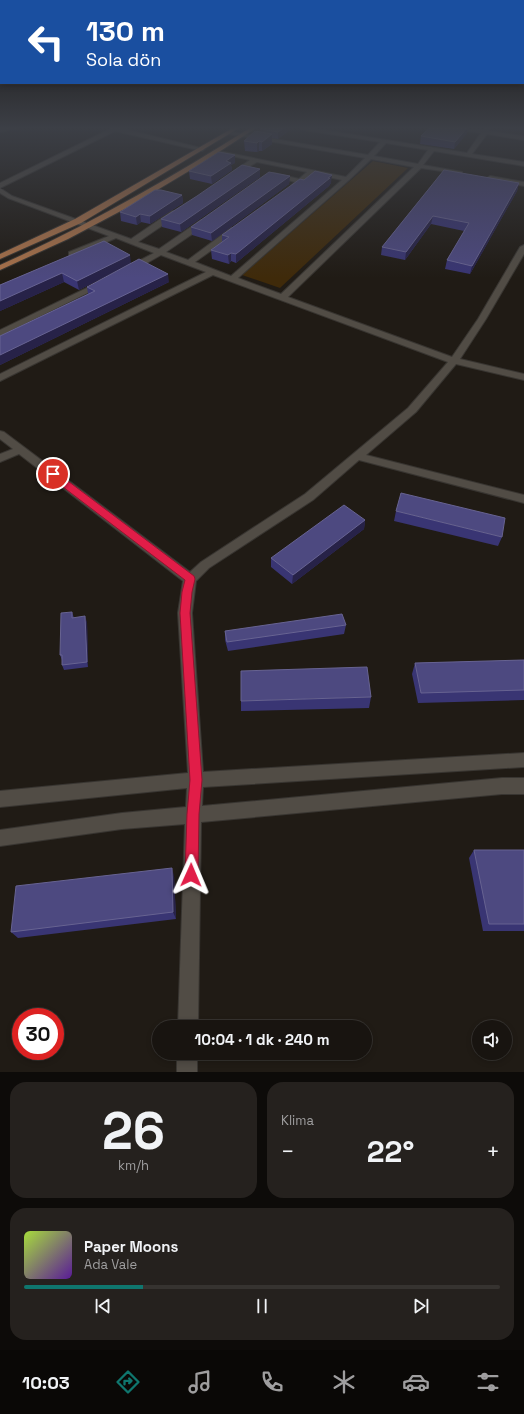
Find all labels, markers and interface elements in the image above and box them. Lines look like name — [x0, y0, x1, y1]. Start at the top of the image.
text: 130 m — [86, 13, 165, 49]
icon: left — [20, 16, 72, 68]
text: Sola dön — [86, 48, 161, 71]
pin — [36, 457, 70, 491]
icon: arrive — [42, 463, 64, 485]
position arrow — [170, 854, 212, 896]
speed limit sign: 30 — [12, 1008, 64, 1060]
map controls — [472, 1020, 512, 1060]
button: sound — [472, 1020, 512, 1060]
text: 10:04 · 1 dk · 240 m — [194, 1030, 330, 1049]
text: 26 — [102, 1098, 165, 1164]
text: Klima — [281, 1112, 314, 1129]
text: 22° — [367, 1132, 414, 1171]
text: − — [281, 1137, 295, 1165]
text: + — [486, 1137, 500, 1165]
text: km/h — [118, 1157, 149, 1174]
text: Paper Moons — [84, 1237, 178, 1256]
text: Ada Vale — [84, 1256, 137, 1273]
icon: previous — [92, 1295, 114, 1317]
icon: pause — [251, 1295, 273, 1317]
icon: next — [410, 1295, 432, 1317]
icon: directions — [114, 1368, 142, 1396]
icon: music — [186, 1368, 214, 1396]
icon: phone — [258, 1368, 286, 1396]
icon: climate — [330, 1368, 358, 1396]
icon: car — [402, 1368, 430, 1396]
icon: filters — [474, 1368, 502, 1396]
text: 10:03 — [22, 1371, 70, 1394]

